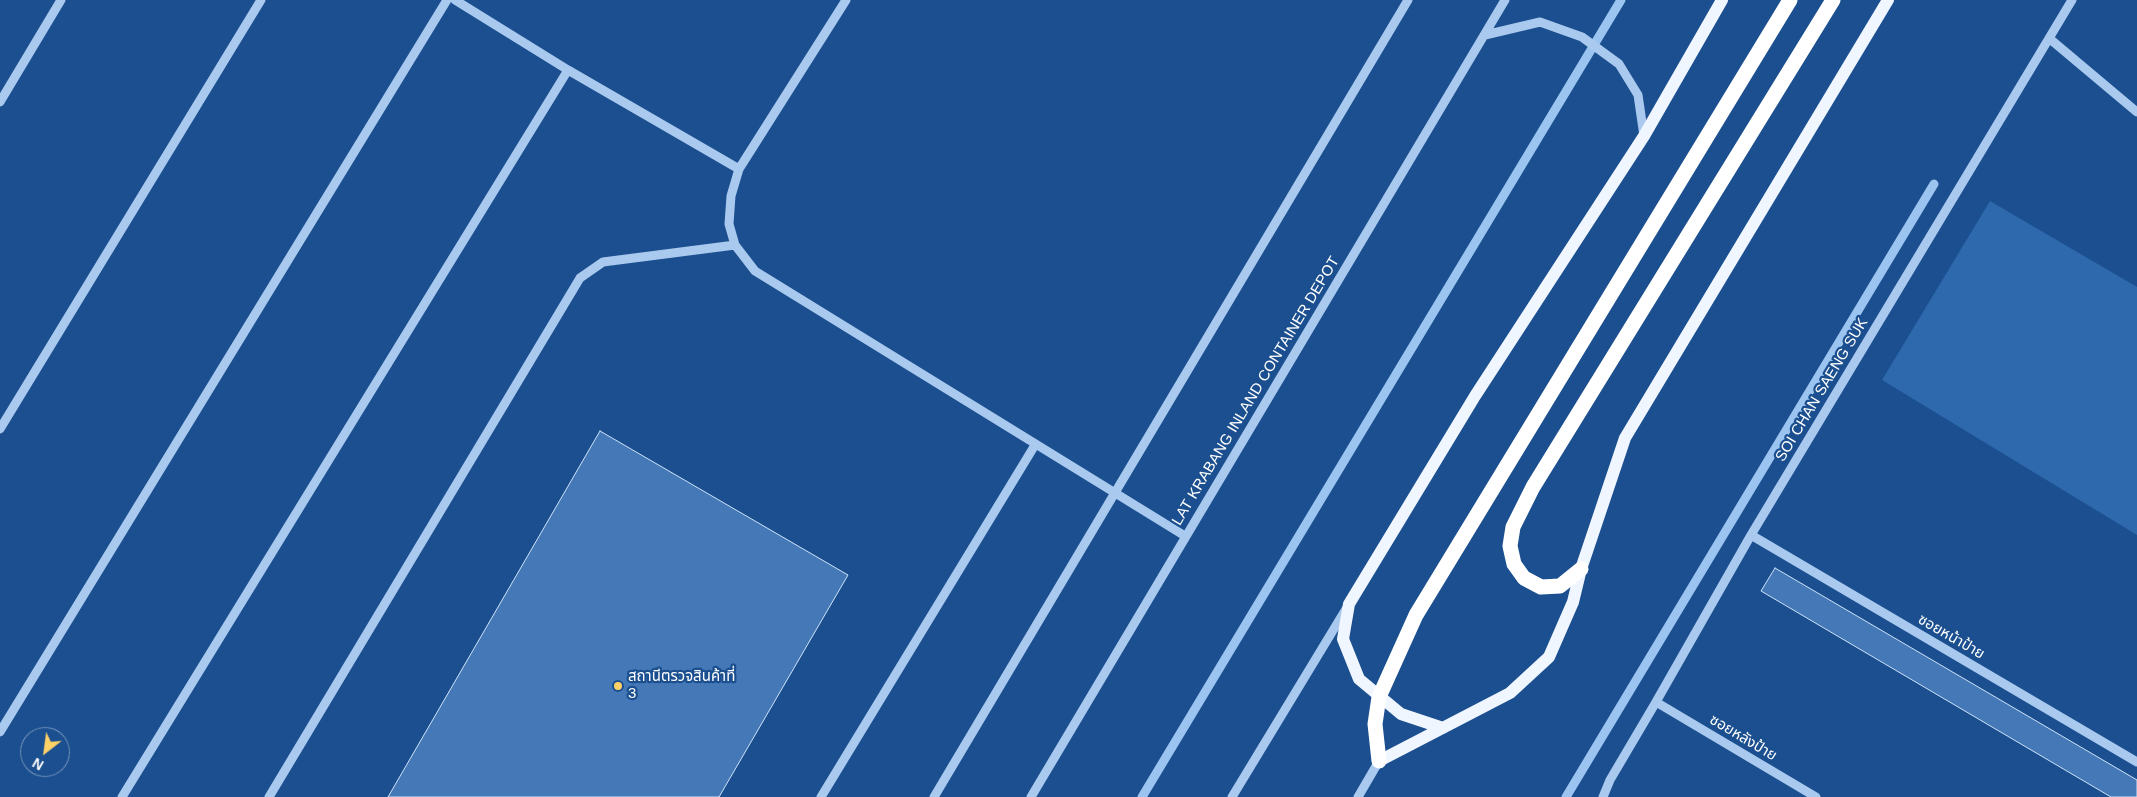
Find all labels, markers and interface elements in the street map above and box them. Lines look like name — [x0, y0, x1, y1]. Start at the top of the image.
street label: LAT KRABANG INLAND CONTAINER DEPOT — [1168, 253, 1344, 529]
street label: SOI CHAN SAENG SUK — [1772, 315, 1872, 465]
street label: ซอยหน้าป้าย — [1914, 611, 1988, 663]
place label: สถานีตรวจสินค้าที่ 3 — [628, 668, 735, 703]
marker: สถานีตรวจสินค้าที่ 3 — [612, 680, 624, 692]
street label: ซอยหลังป้าย — [1706, 711, 1780, 765]
north arrow — [20, 727, 70, 777]
text: N — [30, 755, 46, 774]

